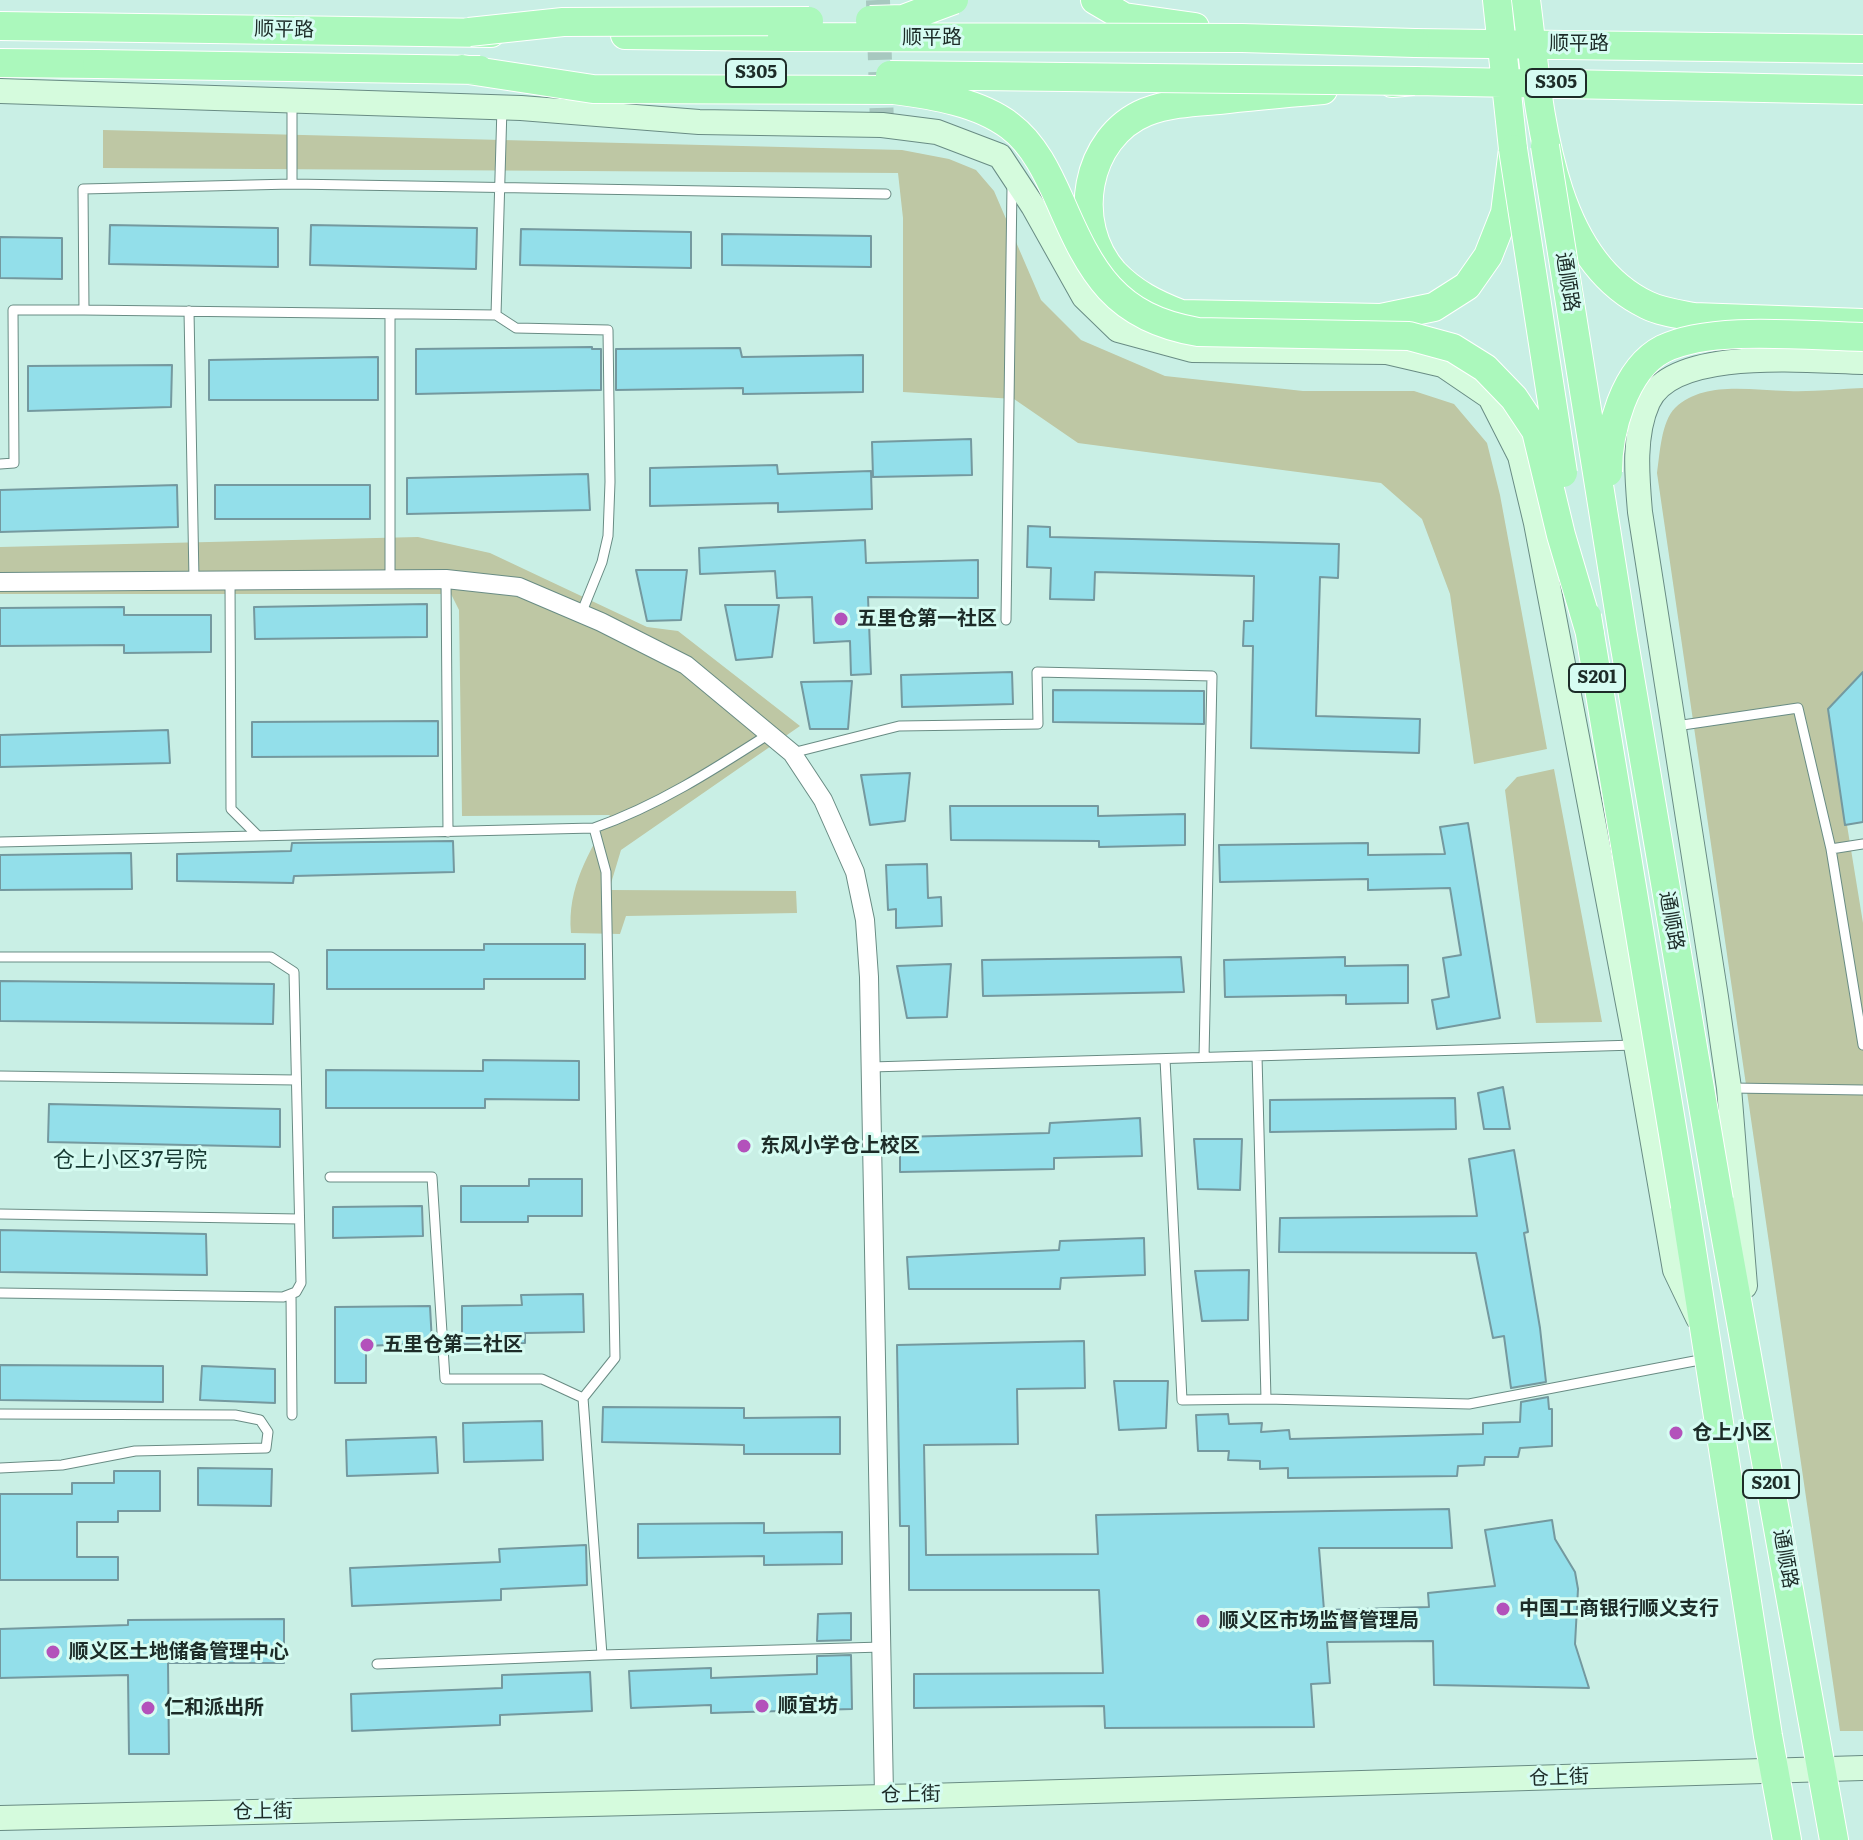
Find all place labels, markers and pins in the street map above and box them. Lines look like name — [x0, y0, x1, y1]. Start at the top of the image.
place label: 五里仓第一社区 — [857, 607, 997, 631]
marker: 五里仓第一社区 — [832, 610, 850, 628]
place label: 东风小学仓上校区 — [760, 1134, 920, 1158]
marker: 东风小学仓上校区 — [735, 1137, 753, 1155]
place label: 五里仓第二社区 — [383, 1333, 523, 1357]
marker: 五里仓第二社区 — [358, 1336, 376, 1354]
place label: 仓上小区 — [1692, 1421, 1772, 1445]
marker: 仓上小区 — [1667, 1424, 1685, 1442]
place label: 中国工商银行顺义支行 — [1519, 1597, 1719, 1621]
marker: 中国工商银行顺义支行 — [1494, 1600, 1512, 1618]
place label: 顺义区市场监督管理局 — [1219, 1609, 1419, 1633]
marker: 顺义区市场监督管理局 — [1194, 1612, 1212, 1630]
place label: 顺义区土地储备管理中心 — [69, 1640, 289, 1664]
marker: 顺义区土地储备管理中心 — [44, 1643, 62, 1661]
place label: 顺宜坊 — [778, 1694, 838, 1718]
place label: 仁和派出所 — [164, 1696, 264, 1720]
marker: 顺宜坊 — [753, 1697, 771, 1715]
marker: 仁和派出所 — [139, 1699, 157, 1717]

